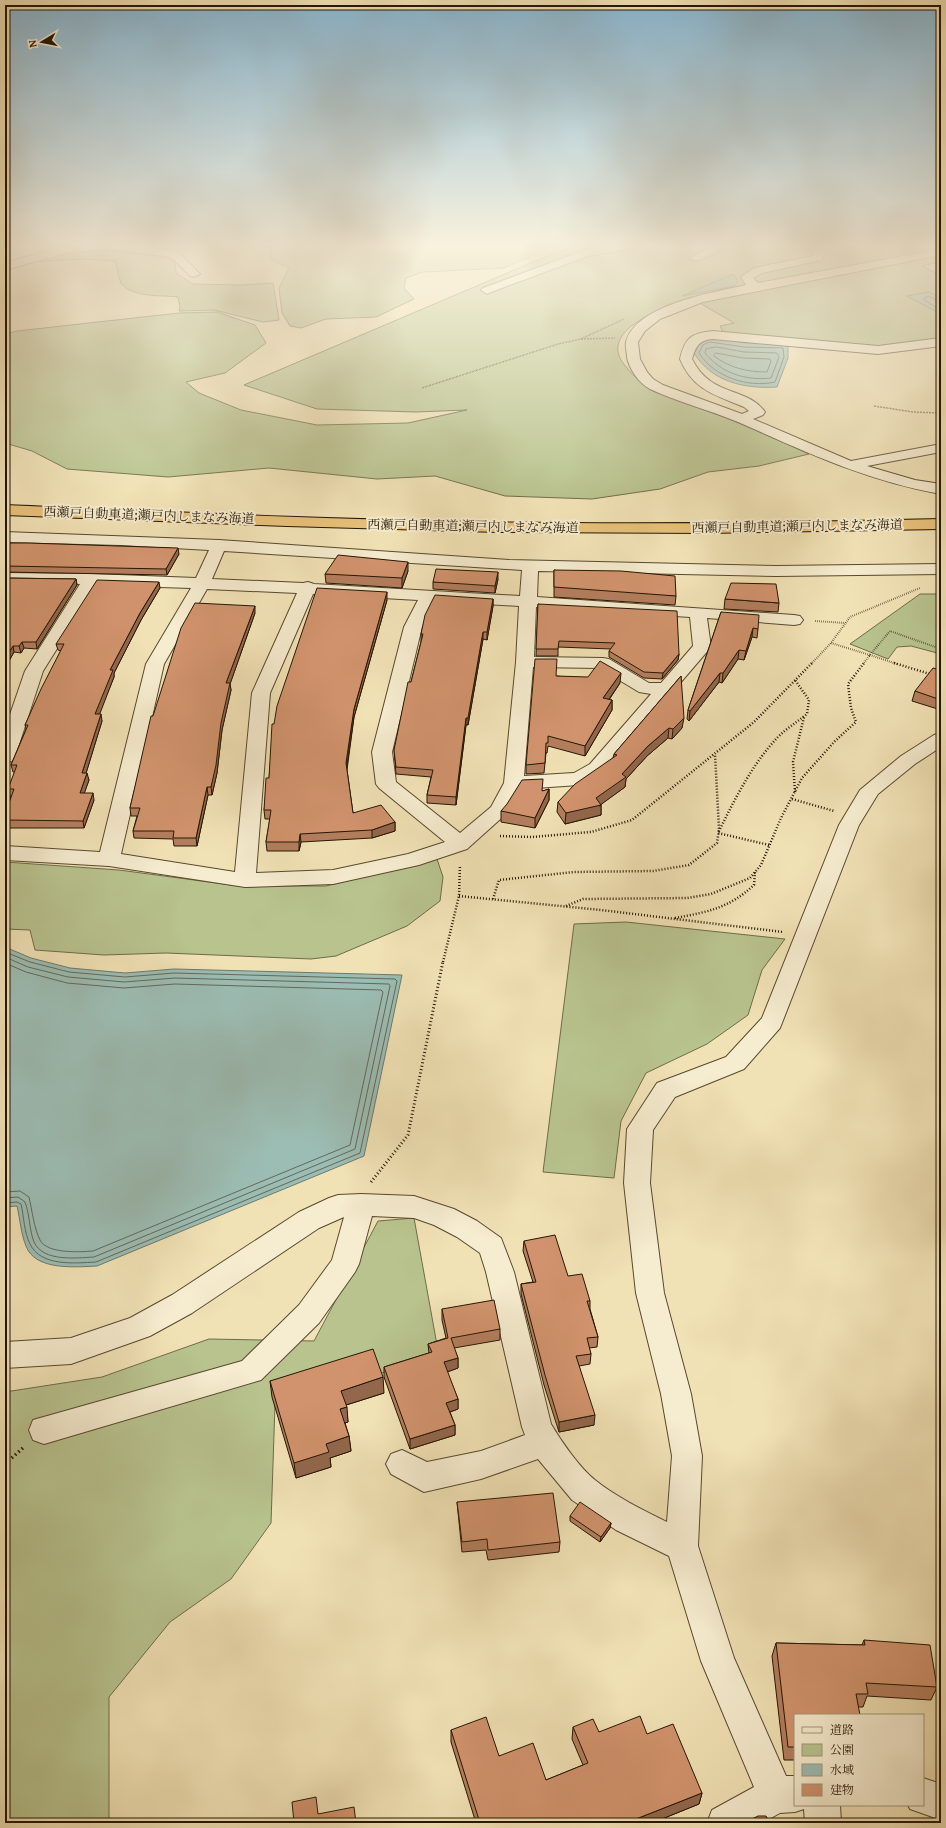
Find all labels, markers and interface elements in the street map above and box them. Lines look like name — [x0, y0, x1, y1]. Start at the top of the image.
north arrow — [22, 22, 62, 62]
text: N — [24, 38, 41, 49]
street label: 西瀬戸自動車道;瀬戸内しまなみ海道 — [43, 502, 255, 528]
street label: 西瀬戸自動車道;瀬戸内しまなみ海道 — [367, 515, 579, 537]
street label: 西瀬戸自動車道;瀬戸内しまなみ海道 — [691, 515, 903, 537]
legend — [794, 1714, 924, 1806]
text: 道路 — [830, 1721, 854, 1738]
text: 公園 — [830, 1741, 854, 1758]
text: 水域 — [830, 1761, 854, 1778]
text: 建物 — [830, 1781, 854, 1798]

